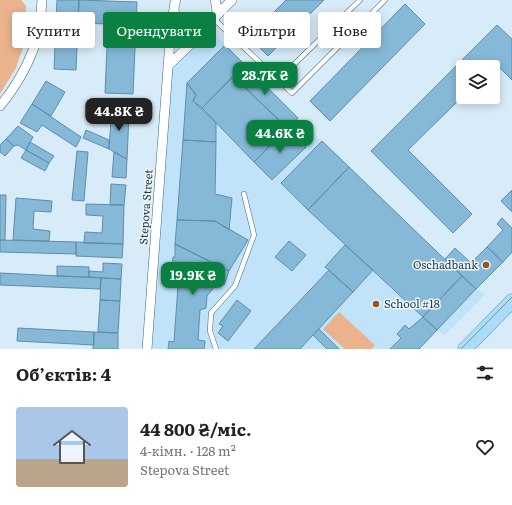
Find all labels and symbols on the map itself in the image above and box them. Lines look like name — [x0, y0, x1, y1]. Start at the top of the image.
pin: 28.7K ₴ — [228, 62, 302, 96]
pin: 44.8K ₴ — [82, 98, 156, 132]
pin: 44.6K ₴ — [243, 120, 317, 154]
street label: Stepova Street — [134, 168, 156, 245]
place label: Oschadbank — [413, 256, 478, 272]
marker: Oschadbank — [481, 260, 491, 270]
pin: 19.9K ₴ — [156, 262, 230, 296]
place label: School #18 — [384, 295, 440, 311]
marker: School #18 — [371, 299, 381, 309]

